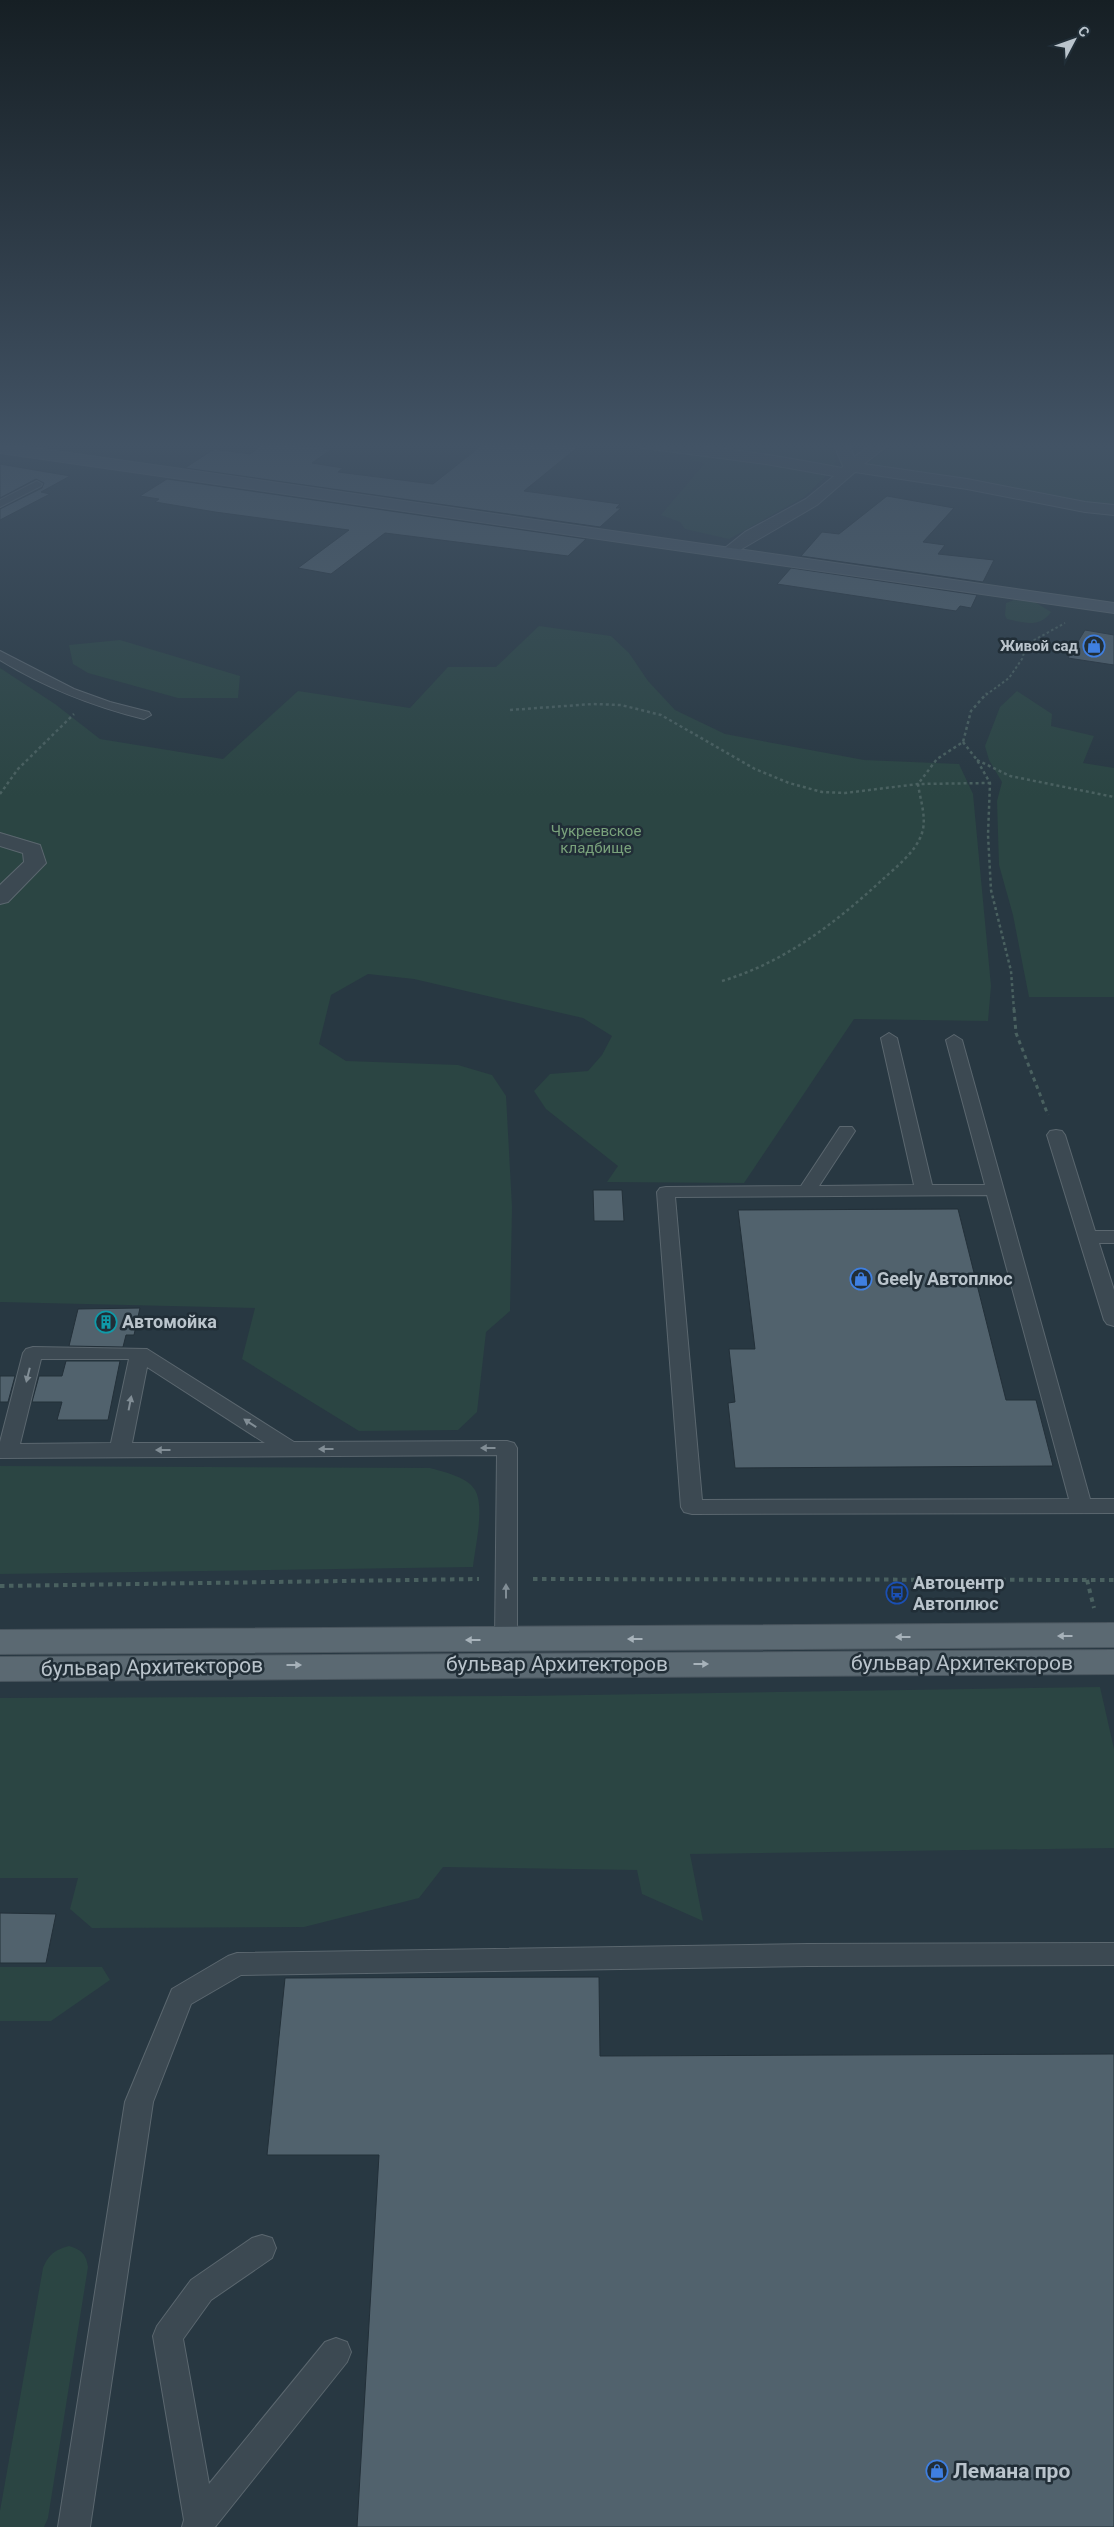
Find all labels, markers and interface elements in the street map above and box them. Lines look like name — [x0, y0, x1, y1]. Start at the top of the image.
north arrow — [1049, 15, 1099, 65]
text: С — [1075, 23, 1093, 40]
shop icon: Живой сад — [1082, 634, 1106, 658]
place label: Живой сад — [1000, 637, 1079, 655]
park label: Чукреевское кладбище — [551, 822, 641, 857]
shop icon: Geely Автоплюс — [849, 1267, 873, 1291]
place label: Geely Автоплюс — [877, 1268, 1013, 1289]
building icon: Автомойка — [94, 1310, 118, 1334]
place label: Автомойка — [122, 1311, 217, 1332]
one-way arrow — [23, 1367, 31, 1382]
one-way arrow — [126, 1395, 134, 1410]
one-way arrow — [244, 1419, 257, 1428]
one-way arrow — [480, 1444, 496, 1452]
one-way arrow — [317, 1445, 333, 1453]
one-way arrow — [155, 1446, 171, 1454]
place label: Автоцентр Автоплюс — [913, 1572, 1004, 1614]
bus stop icon: Автоцентр Автоплюс — [885, 1581, 909, 1605]
one-way arrow — [502, 1583, 510, 1599]
one-way arrow — [1057, 1632, 1073, 1640]
one-way arrow — [895, 1633, 911, 1641]
one-way arrow — [627, 1635, 643, 1643]
one-way arrow — [465, 1636, 481, 1644]
street label: бульвар Архитекторов — [851, 1651, 1073, 1675]
street label: бульвар Архитекторов — [446, 1652, 668, 1676]
street label: бульвар Архитекторов — [41, 1653, 263, 1681]
one-way arrow — [693, 1659, 709, 1667]
one-way arrow — [286, 1661, 302, 1669]
shop icon: Лемана про — [925, 2459, 949, 2483]
place label: Лемана про — [953, 2459, 1070, 2483]

